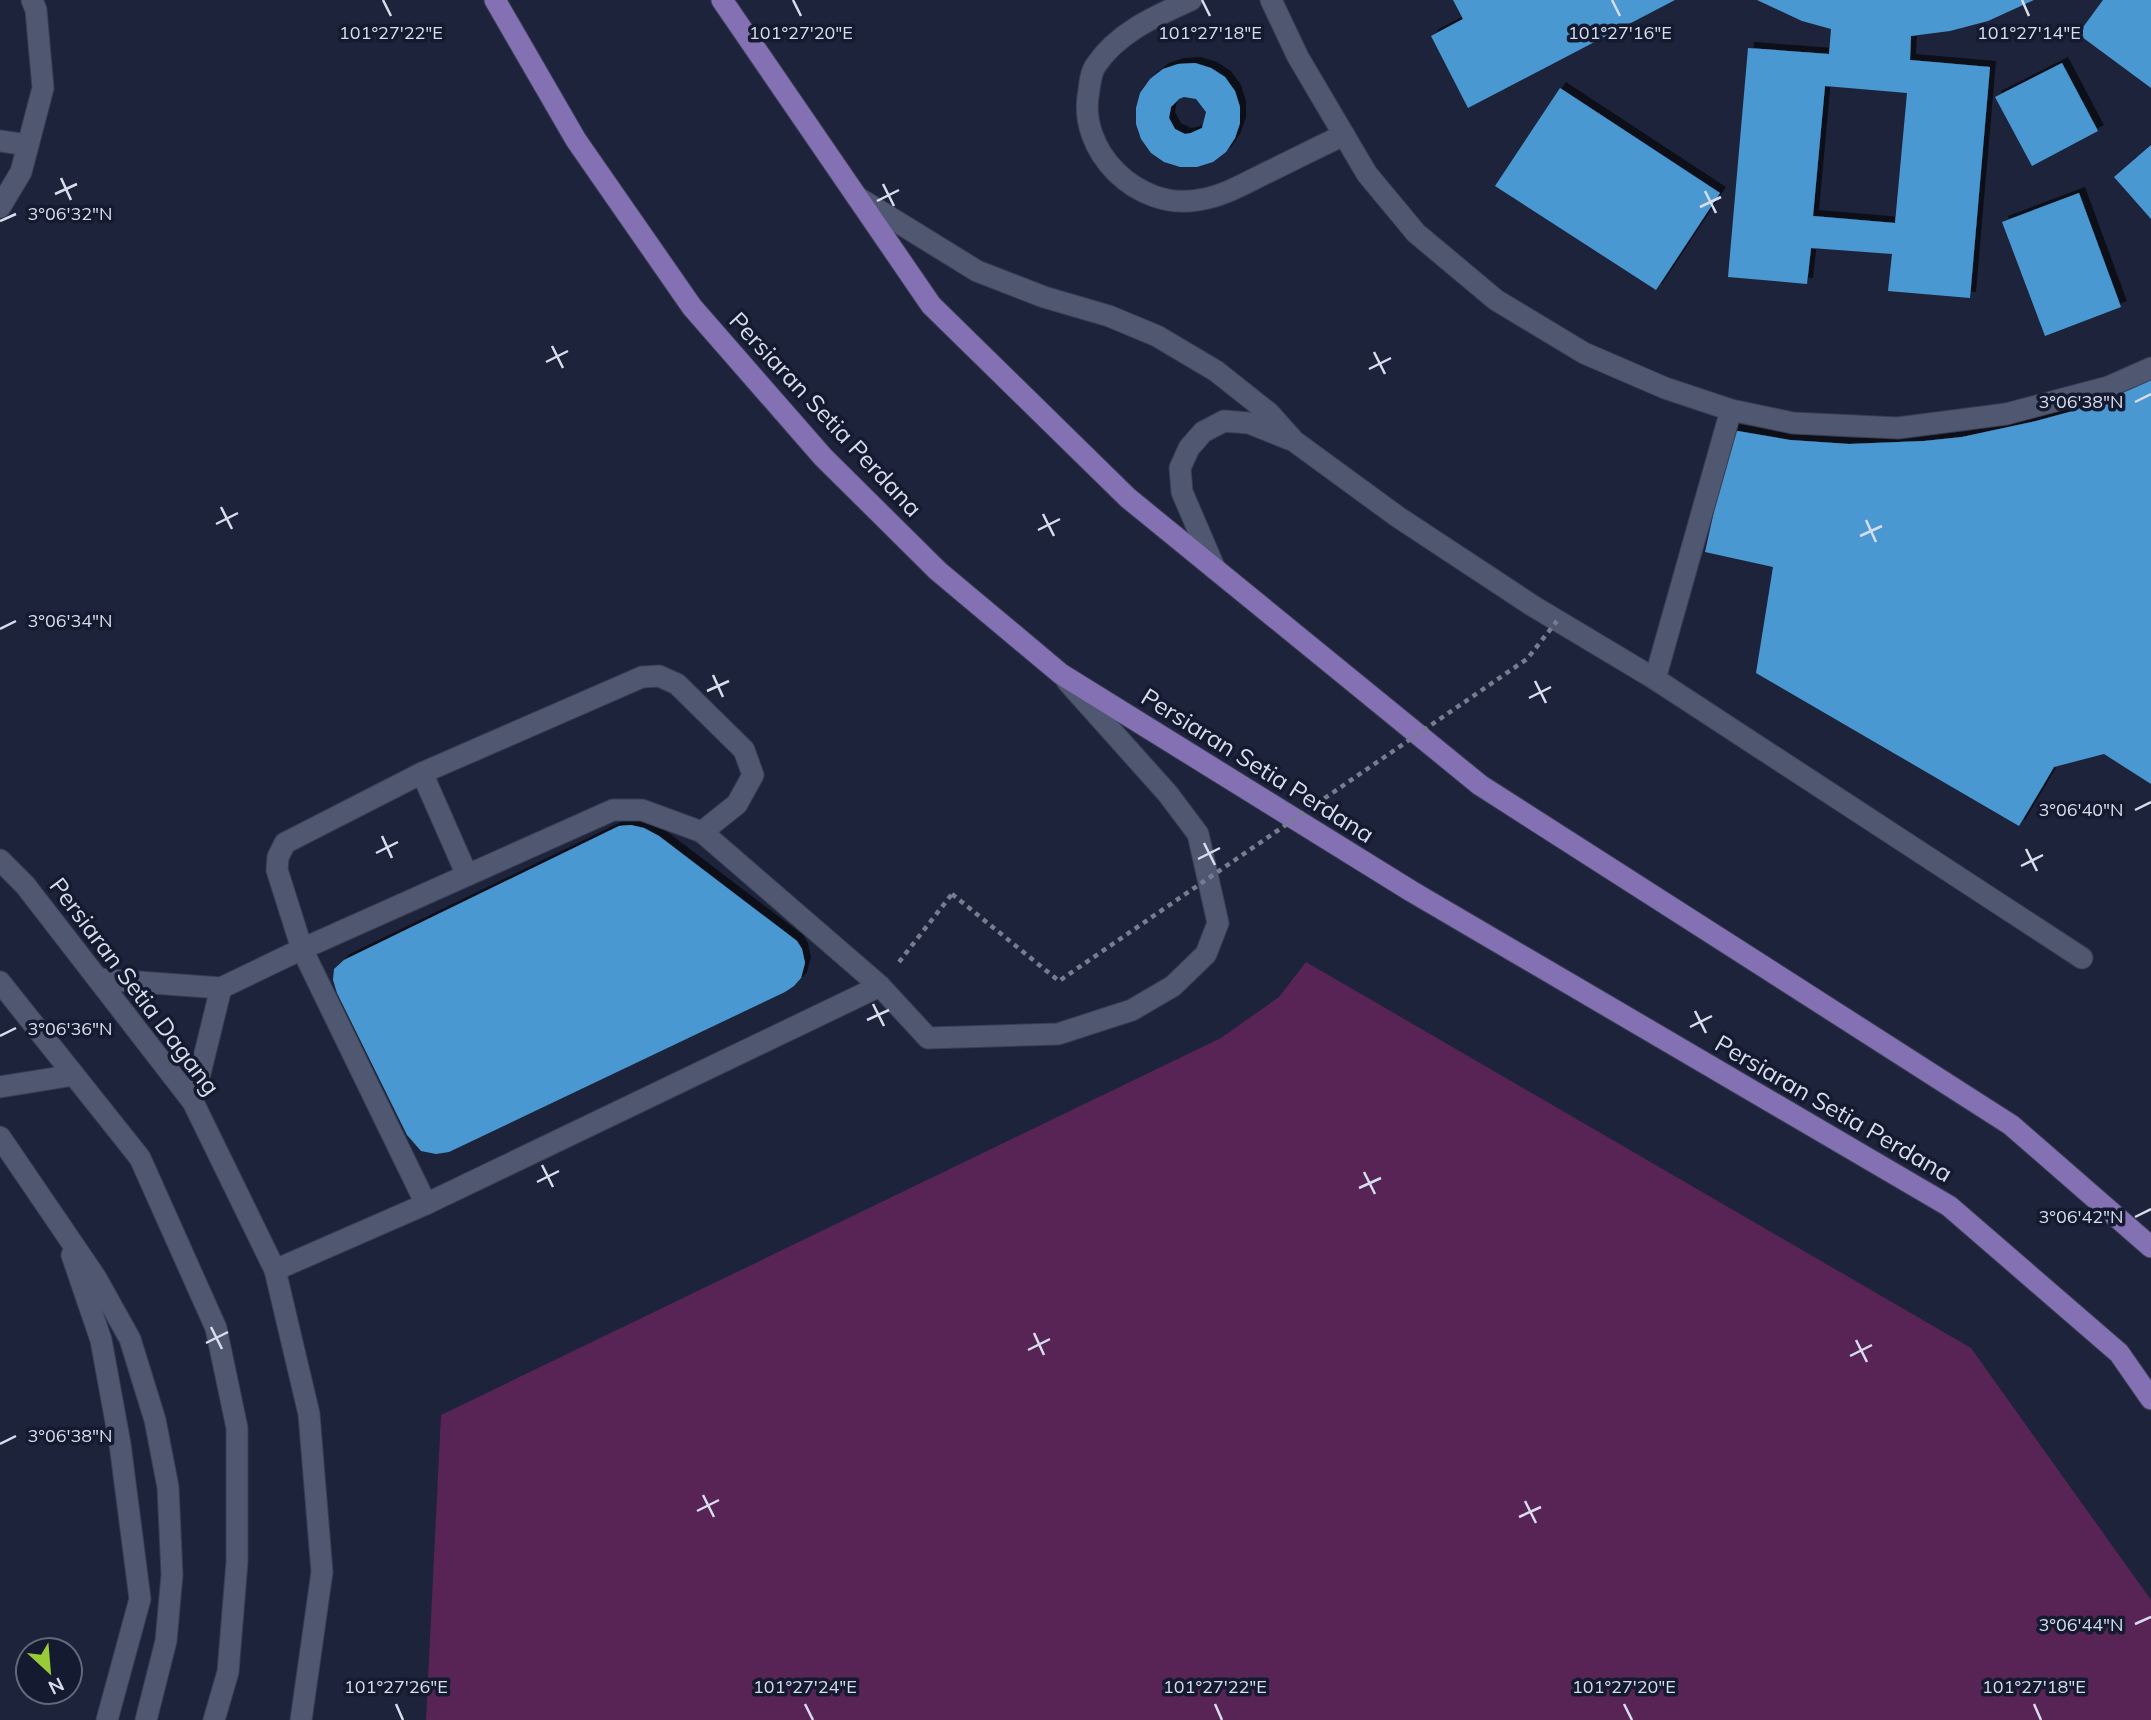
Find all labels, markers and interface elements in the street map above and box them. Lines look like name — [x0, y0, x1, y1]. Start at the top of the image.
text: 101°27'22"E — [339, 21, 443, 44]
text: 101°27'20"E — [749, 21, 853, 44]
text: 101°27'18"E — [1158, 21, 1262, 44]
text: 101°27'16"E — [1568, 21, 1672, 44]
text: 101°27'14"E — [1977, 21, 2081, 44]
text: 3°06'32"N — [27, 202, 113, 225]
street label: Persiaran Setia Perdana — [723, 305, 929, 523]
text: 3°06'38"N — [2038, 390, 2124, 413]
text: 3°06'34"N — [27, 609, 113, 632]
street label: Persiaran Setia Perdana — [1136, 681, 1380, 849]
text: 3°06'40"N — [2038, 798, 2124, 821]
street label: Persiaran Setia Dagang — [43, 871, 227, 1101]
text: 3°06'36"N — [27, 1017, 113, 1040]
street label: Persiaran Setia Perdana — [1710, 1028, 1958, 1188]
text: 3°06'42"N — [2038, 1205, 2124, 1228]
text: 3°06'38"N — [27, 1424, 113, 1447]
text: 3°06'44"N — [2038, 1613, 2124, 1636]
north arrow — [14, 1636, 84, 1706]
text: N — [45, 1672, 68, 1700]
text: 101°27'26"E — [344, 1675, 448, 1698]
text: 101°27'24"E — [753, 1675, 857, 1698]
text: 101°27'22"E — [1163, 1675, 1267, 1698]
text: 101°27'20"E — [1572, 1675, 1676, 1698]
text: 101°27'18"E — [1982, 1675, 2086, 1698]

